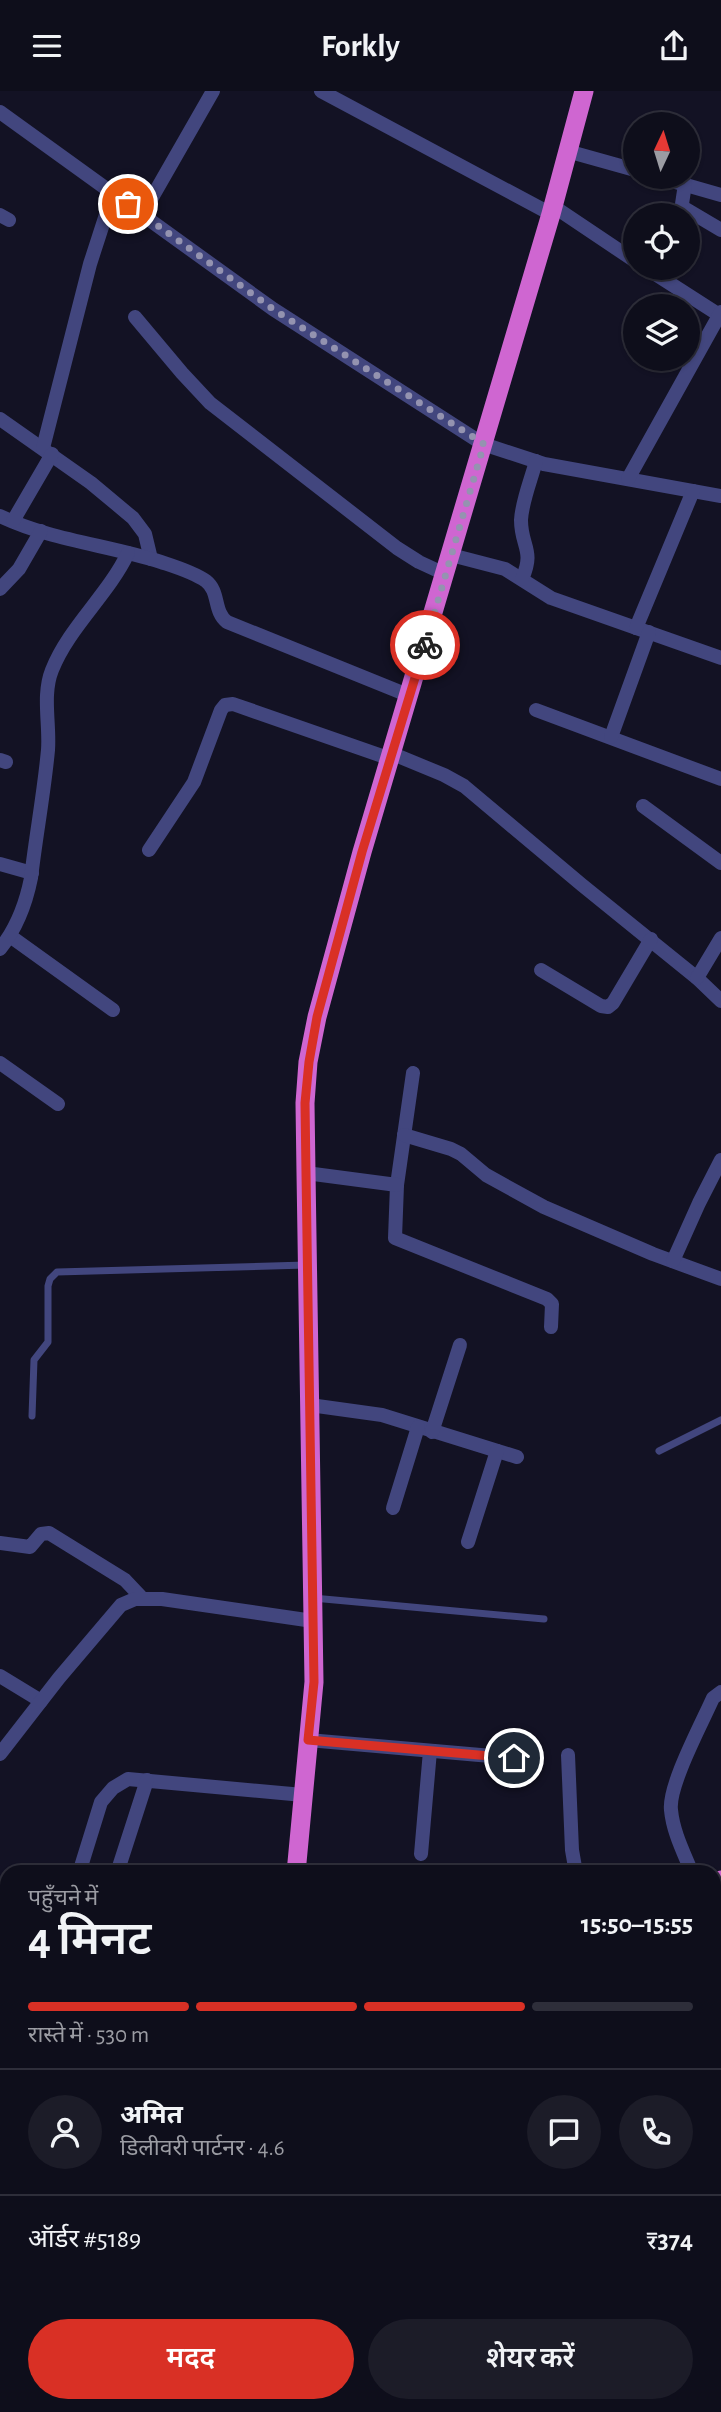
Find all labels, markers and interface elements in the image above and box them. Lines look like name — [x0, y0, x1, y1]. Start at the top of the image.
icon: menu — [28, 27, 66, 65]
icon: share — [655, 27, 693, 65]
text: Forkly — [321, 30, 400, 62]
north arrow — [623, 112, 700, 189]
map controls — [623, 112, 700, 371]
pin — [98, 174, 158, 234]
icon: bag — [109, 185, 147, 223]
button: locate — [623, 203, 700, 280]
button: layers — [623, 294, 700, 371]
courier — [390, 610, 460, 680]
icon: bike — [406, 626, 444, 664]
pin — [484, 1728, 544, 1788]
icon: home — [495, 1739, 533, 1777]
text: पहुँचने में — [28, 1887, 98, 1910]
text: 15:50–15:55 — [581, 1911, 693, 1937]
text: 4 मिनट — [28, 1917, 151, 1963]
text: रास्ते में · 530 m — [28, 2024, 149, 2047]
button: person — [28, 2095, 102, 2169]
button: chat — [527, 2095, 601, 2169]
button: phone — [619, 2095, 693, 2169]
text: अमित — [120, 2102, 183, 2128]
text: डिलीवरी पार्टनर · 4.6 — [120, 2137, 285, 2160]
text: ऑर्डर #5189 — [28, 2226, 141, 2252]
text: ₹374 — [647, 2227, 693, 2253]
button: मदद — [28, 2319, 354, 2399]
button: शेयर करें — [368, 2319, 693, 2399]

